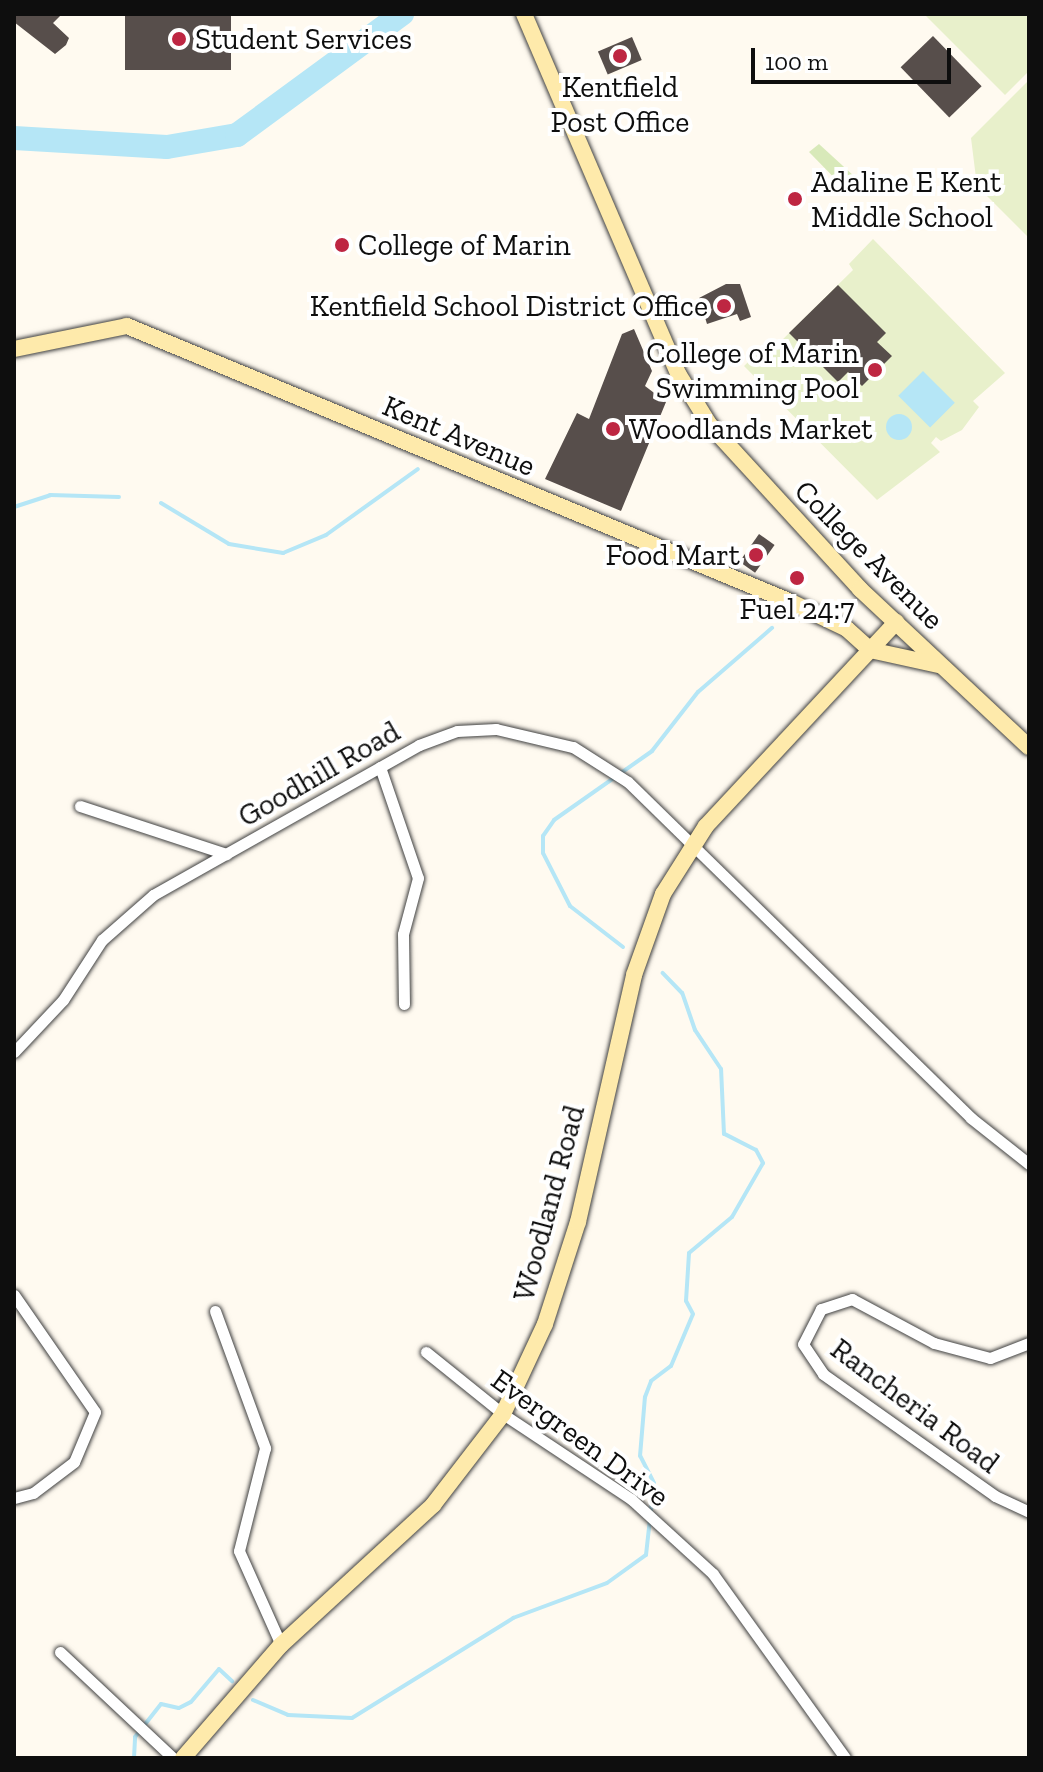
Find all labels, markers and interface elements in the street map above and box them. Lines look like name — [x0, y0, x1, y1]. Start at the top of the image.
place label: Student Services — [195, 21, 412, 57]
marker: Student Services — [170, 30, 188, 48]
scale bar — [755, 32, 955, 82]
marker: Kentfield Post Office — [611, 47, 629, 65]
text: 100 m — [765, 47, 828, 76]
place label: Kentfield Post Office — [551, 69, 689, 140]
place label: Adaline E Kent Middle School — [811, 164, 1001, 234]
marker: Adaline E Kent Middle School — [786, 190, 804, 208]
place label: College of Marin — [358, 227, 571, 263]
marker: College of Marin — [333, 236, 351, 254]
place label: Kentfield School District Office — [310, 288, 708, 324]
marker: Kentfield School District Office — [715, 297, 733, 315]
place label: College of Marin Swimming Pool — [646, 335, 859, 406]
marker: College of Marin Swimming Pool — [866, 361, 884, 379]
street label: Kent Avenue — [377, 388, 541, 484]
place label: Woodlands Market — [629, 411, 872, 447]
marker: Woodlands Market — [604, 420, 622, 438]
street label: College Avenue — [787, 473, 951, 637]
place label: Food Mart — [605, 537, 740, 573]
marker: Food Mart — [747, 546, 765, 564]
marker: Fuel 24:7 — [788, 569, 806, 587]
place label: Fuel 24:7 — [740, 591, 854, 627]
street label: Goodhill Road — [232, 713, 406, 835]
street label: Woodland Road — [506, 1101, 592, 1305]
street label: Rancheria Road — [824, 1331, 1006, 1481]
street label: Evergreen Drive — [484, 1361, 676, 1515]

